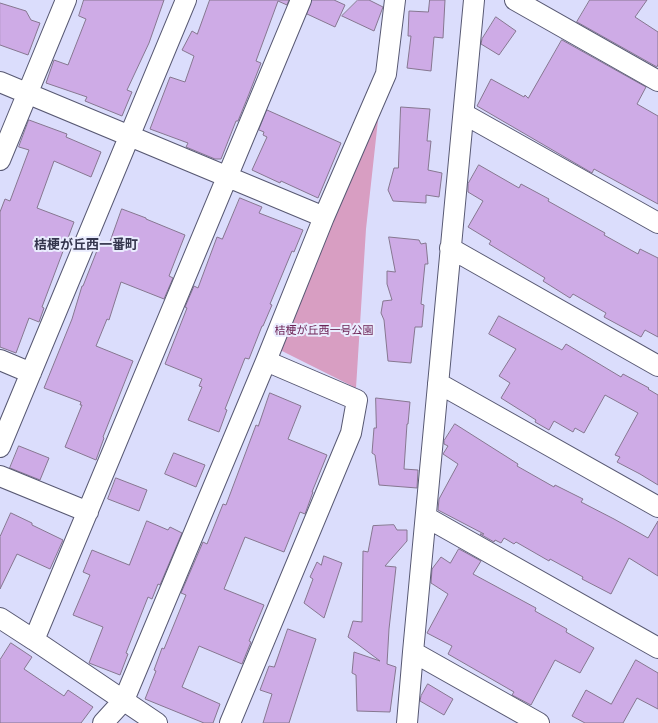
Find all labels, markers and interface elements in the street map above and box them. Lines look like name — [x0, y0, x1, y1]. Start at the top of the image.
district label: 桔梗が丘西一番町 — [34, 238, 138, 254]
park label: 桔梗が丘西一号公園 — [275, 325, 373, 339]

